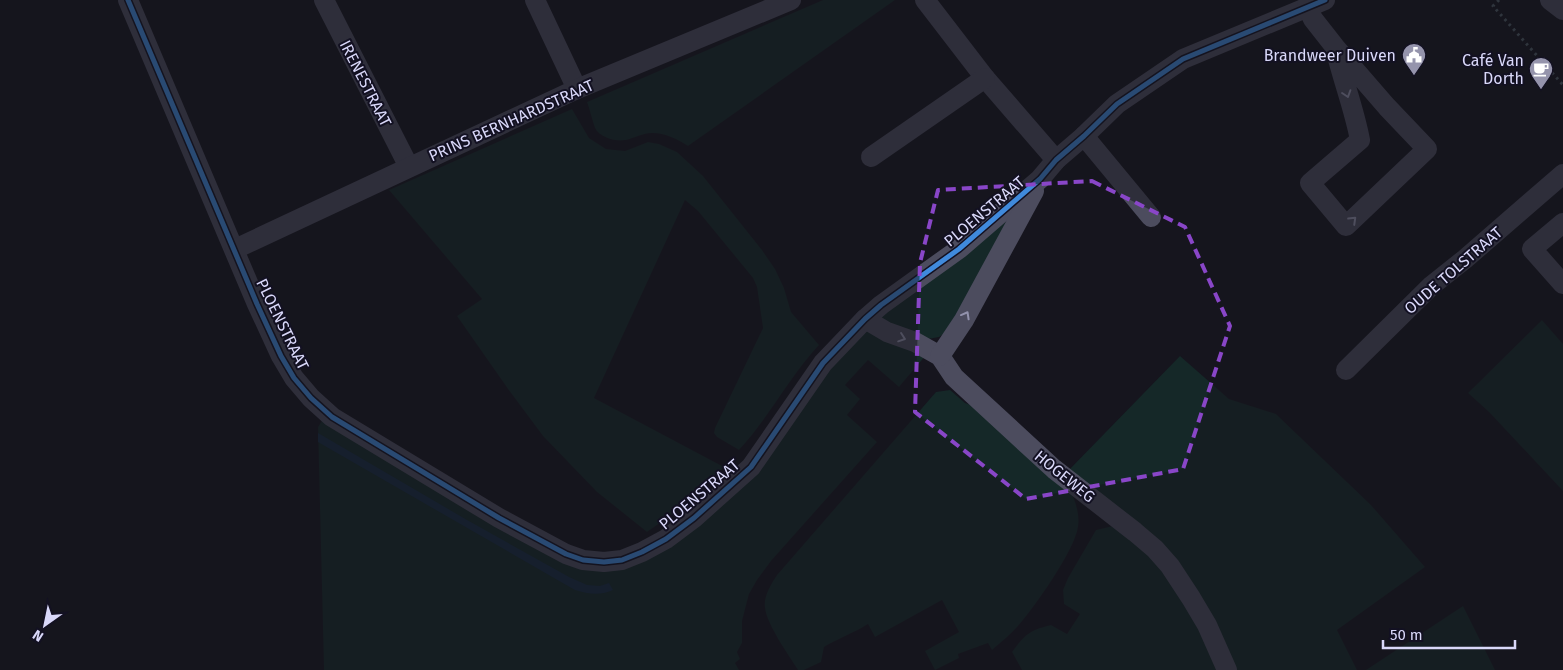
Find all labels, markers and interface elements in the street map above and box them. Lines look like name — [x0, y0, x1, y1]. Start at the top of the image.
street label: IRENESTRAAT — [336, 37, 396, 130]
public building icon: Brandweer Duiven — [1401, 42, 1427, 76]
place label: Brandweer Duiven — [1264, 46, 1396, 65]
place label: Café Van Dorth — [1462, 51, 1524, 88]
cafe icon: Café Van Dorth — [1528, 56, 1554, 90]
street label: PRINS BERNHARDSTRAAT — [426, 75, 597, 165]
one-way arrow — [1342, 89, 1352, 97]
street label: PLOENSTRAAT — [940, 172, 1029, 251]
one-way arrow — [1348, 217, 1357, 226]
street label: OUDE TOLSTRAAT — [1401, 222, 1507, 318]
street label: PLOENSTRAAT — [252, 275, 313, 374]
one-way arrow — [960, 312, 970, 321]
one-way arrow — [898, 332, 906, 342]
street label: HOGEWEG — [1031, 446, 1099, 507]
street label: PLOENSTRAAT — [655, 455, 744, 534]
north arrow — [20, 600, 70, 650]
scale bar — [1383, 618, 1516, 650]
text: N — [30, 626, 47, 645]
text: 50 m — [1390, 626, 1423, 644]

